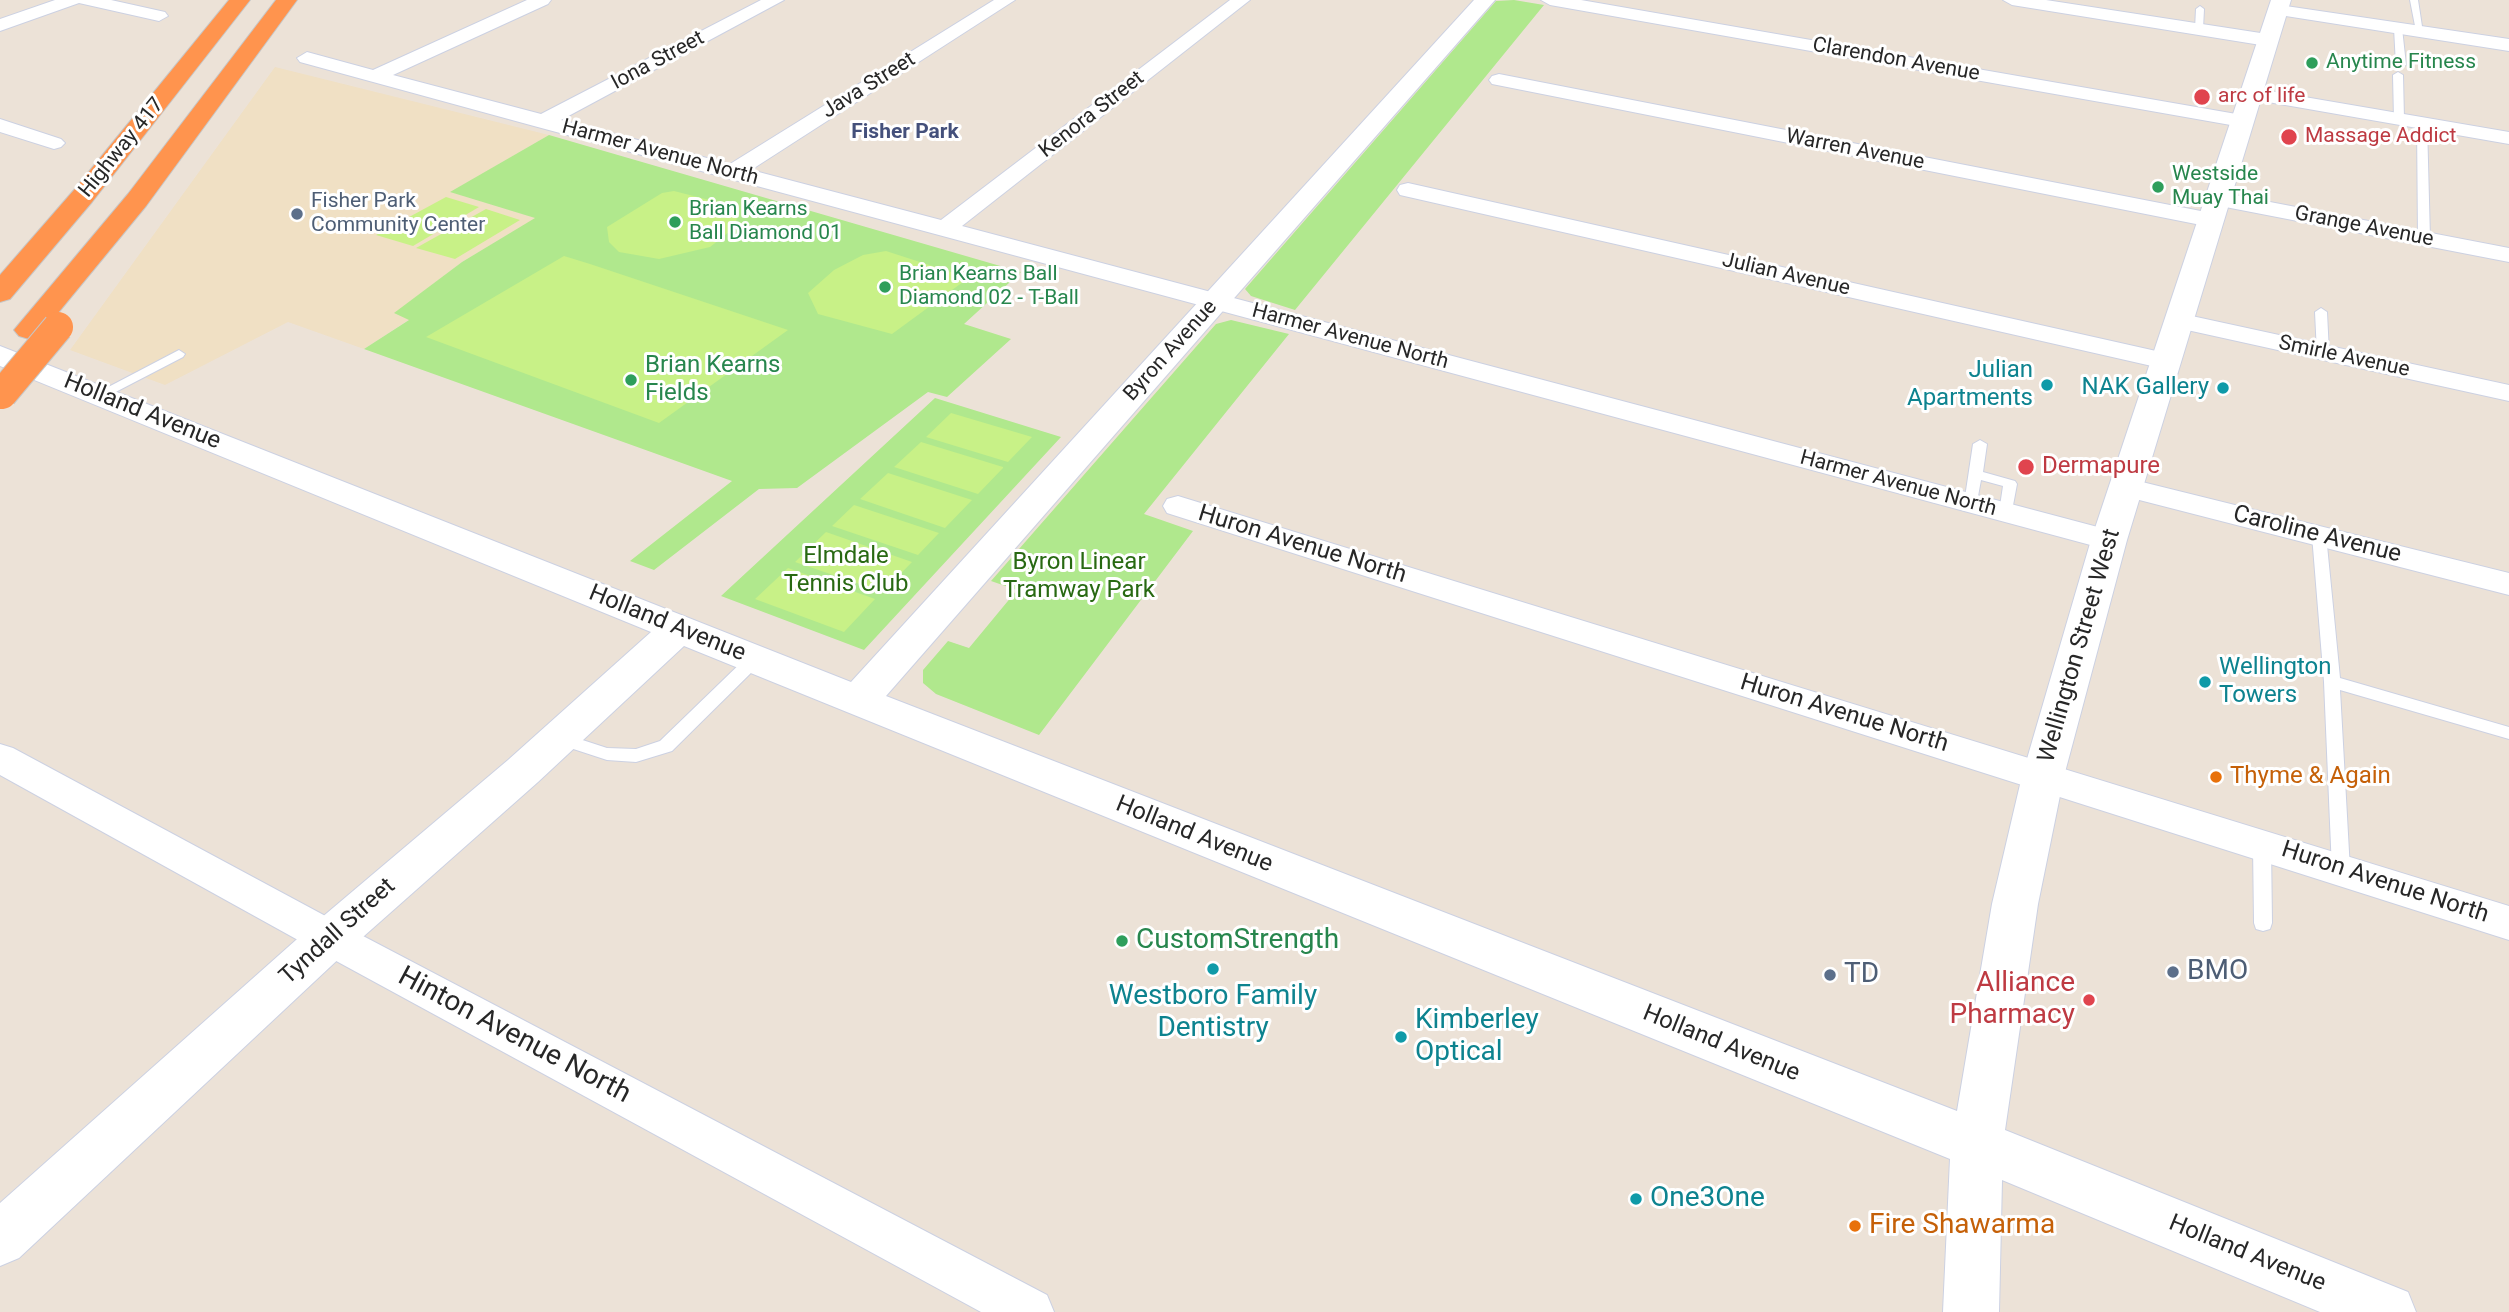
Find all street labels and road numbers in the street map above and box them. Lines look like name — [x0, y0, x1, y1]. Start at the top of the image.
street label: Iona Street — [607, 26, 709, 96]
street label: Clarendon Avenue — [1811, 33, 1981, 87]
street label: Java Street — [818, 48, 920, 124]
street label: Kenora Street — [1034, 66, 1150, 164]
street label: Highway 417 — [74, 93, 170, 203]
street label: Harmer Avenue North — [559, 115, 761, 191]
street label: Warren Avenue — [1784, 124, 1926, 176]
street label: Grange Avenue — [2292, 201, 2436, 253]
street label: Julian Avenue — [1720, 248, 1852, 302]
street label: Byron Avenue — [1119, 295, 1223, 407]
street label: Harmer Avenue North — [1249, 299, 1451, 375]
street label: Smirle Avenue — [2276, 331, 2412, 383]
street label: Holland Avenue — [59, 367, 225, 457]
street label: Harmer Avenue North — [1797, 446, 1999, 522]
street label: Huron Avenue North — [1194, 500, 1410, 590]
street label: Caroline Avenue — [2230, 500, 2404, 570]
street label: Wellington Street West — [2033, 526, 2127, 766]
street label: Holland Avenue — [584, 579, 750, 669]
street label: Huron Avenue North — [1736, 669, 1952, 759]
street label: Holland Avenue — [1111, 790, 1277, 880]
street label: Huron Avenue North — [2278, 836, 2492, 930]
street label: Tyndall Street — [274, 873, 402, 991]
street label: Hinton Avenue North — [392, 960, 636, 1112]
street label: Holland Avenue — [1638, 999, 1804, 1089]
street label: Holland Avenue — [2164, 1209, 2330, 1299]

